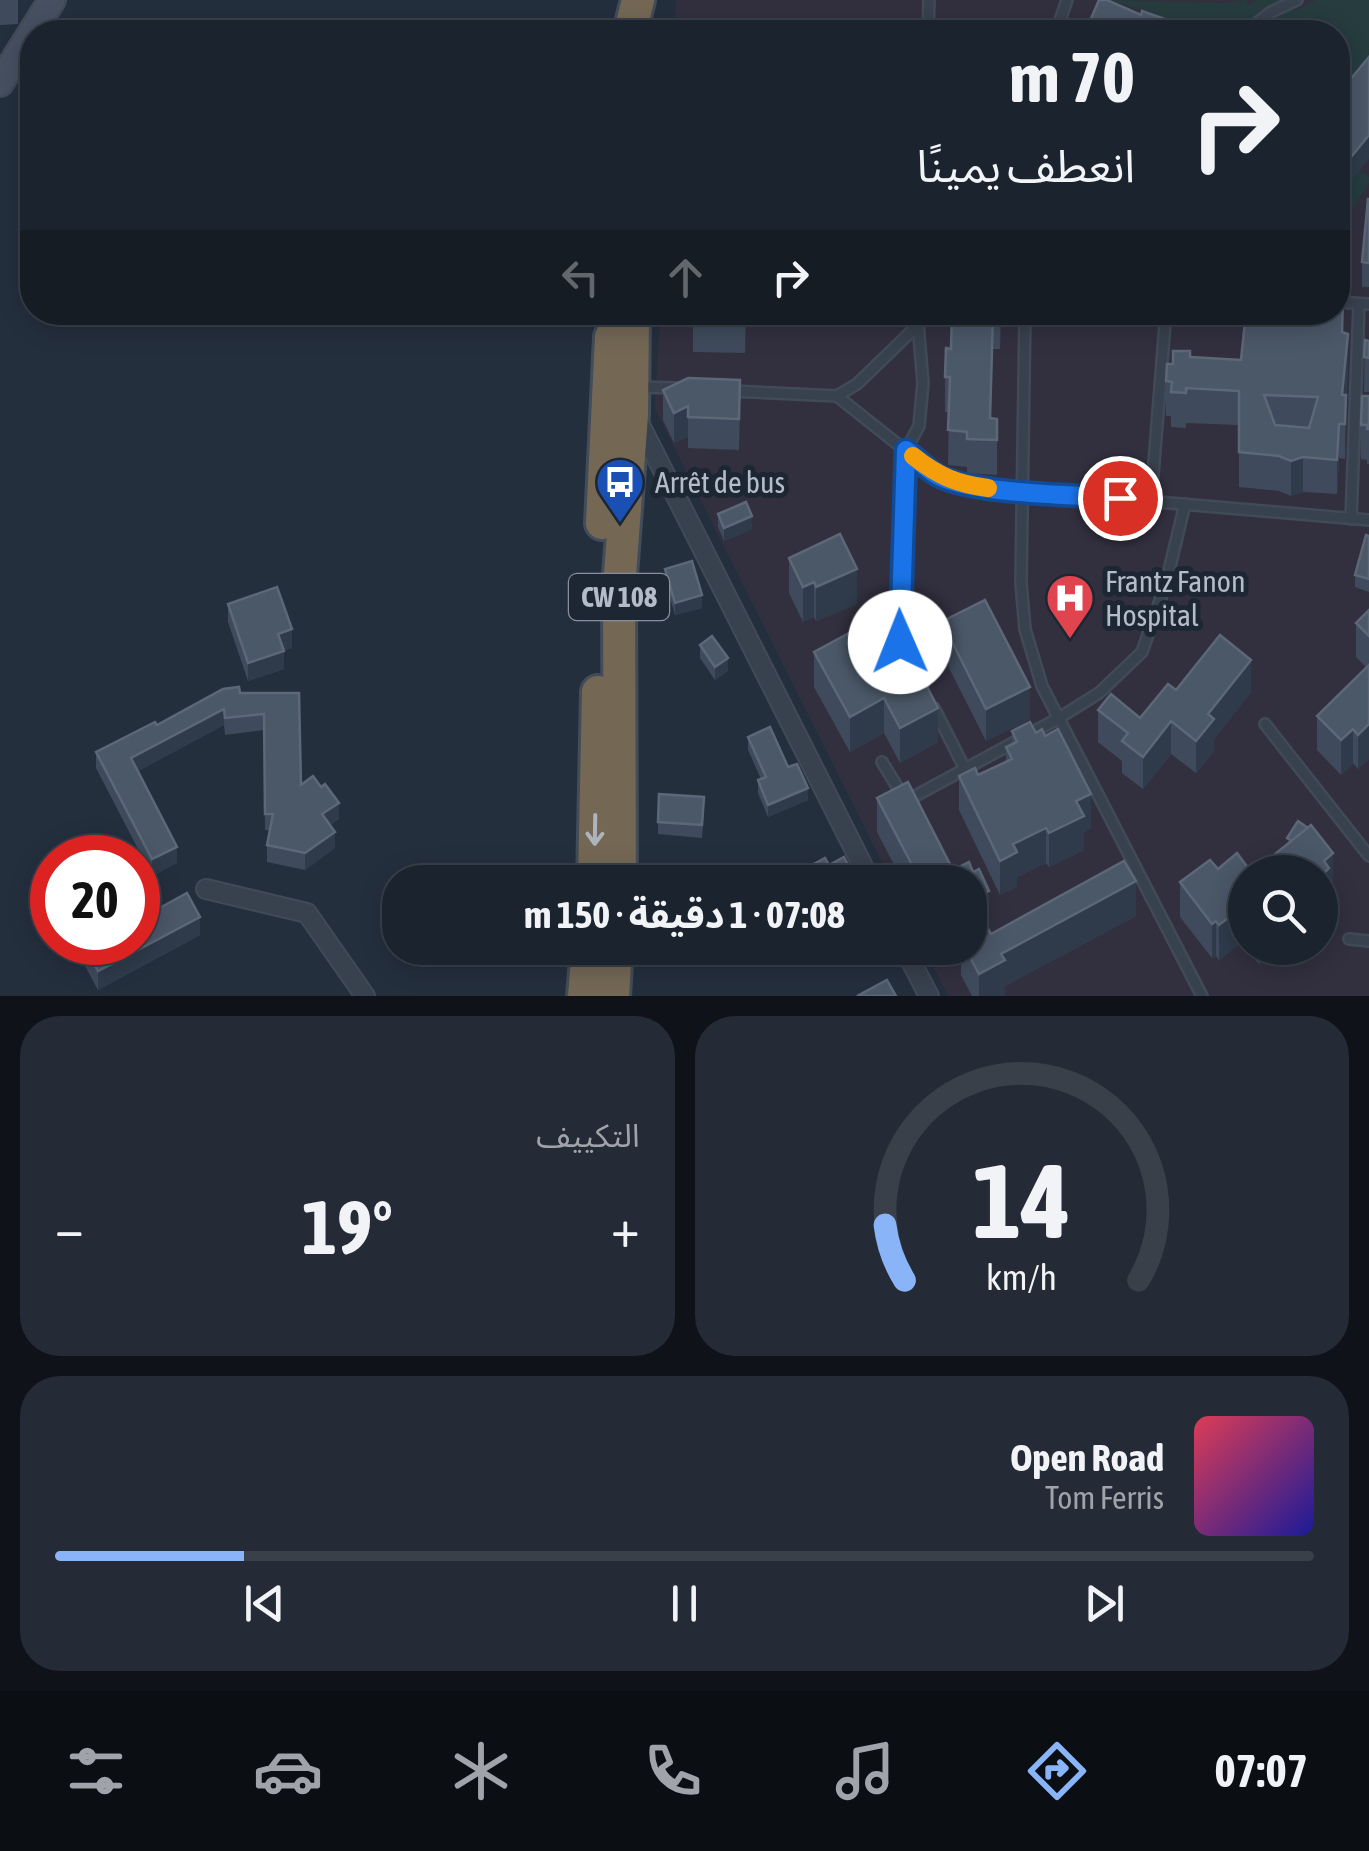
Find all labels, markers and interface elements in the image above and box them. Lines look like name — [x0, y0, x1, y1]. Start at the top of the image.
text: 70 m — [1009, 37, 1135, 117]
icon: right — [1170, 60, 1300, 190]
text: انعطف يمينًا — [916, 140, 1135, 192]
icon: left — [553, 250, 608, 305]
icon: ahead — [658, 250, 713, 305]
icon: right — [763, 250, 818, 305]
bus stop icon: Arrêt de bus — [594, 456, 646, 524]
pin — [1078, 456, 1163, 541]
place label: Arrêt de bus — [655, 465, 785, 499]
icon: arrive — [1093, 471, 1148, 526]
place label: Frantz Fanon Hospital — [1105, 564, 1245, 632]
hospital icon: Frantz Fanon Hospital — [1044, 572, 1096, 640]
road number: CW 108 — [569, 574, 669, 620]
position arrow — [848, 590, 952, 694]
one-way arrow — [586, 812, 604, 845]
speed limit sign: 20 — [30, 835, 160, 965]
map controls — [1228, 855, 1338, 965]
button: search — [1228, 855, 1338, 965]
text: 07:08 · 1 دقيقة · 150 m — [524, 893, 845, 936]
text: التكييف — [536, 1117, 640, 1154]
text: 14 — [973, 1141, 1071, 1260]
text: 19° — [302, 1184, 393, 1270]
text: − — [55, 1196, 84, 1259]
text: + — [611, 1196, 639, 1259]
text: km/h — [986, 1257, 1057, 1298]
text: Open Road — [1010, 1436, 1164, 1479]
text: Tom Ferris — [1045, 1479, 1164, 1516]
icon: previous — [237, 1576, 292, 1631]
icon: pause — [657, 1576, 712, 1631]
icon: next — [1077, 1576, 1132, 1631]
icon: filters — [61, 1736, 131, 1806]
icon: car — [253, 1736, 323, 1806]
icon: climate — [446, 1736, 516, 1806]
icon: phone — [638, 1736, 708, 1806]
icon: music — [830, 1736, 900, 1806]
icon: directions — [1022, 1736, 1092, 1806]
text: 07:07 — [1214, 1745, 1308, 1797]

